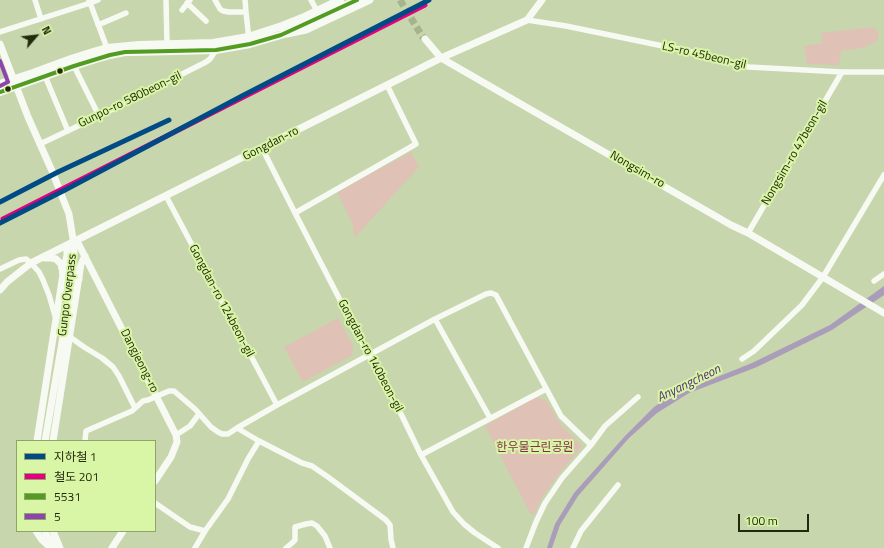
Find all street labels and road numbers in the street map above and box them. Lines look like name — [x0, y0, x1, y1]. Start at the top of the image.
street label: LS-ro 45beon-gil — [661, 39, 747, 73]
street label: Gunpo-ro 580beon-gil — [76, 69, 184, 131]
street label: Nongsim-ro 47beon-gil — [759, 98, 831, 208]
street label: Gongdan-ro — [241, 124, 301, 164]
street label: Nongsim-ro — [607, 149, 667, 191]
street label: Gongdan-ro 124beon-gil — [185, 242, 257, 360]
street label: Gunpo Overpass — [56, 253, 80, 337]
street label: Gongdan-ro 140beon-gil — [334, 297, 406, 415]
street label: Dangjeong-ro — [117, 327, 161, 395]

